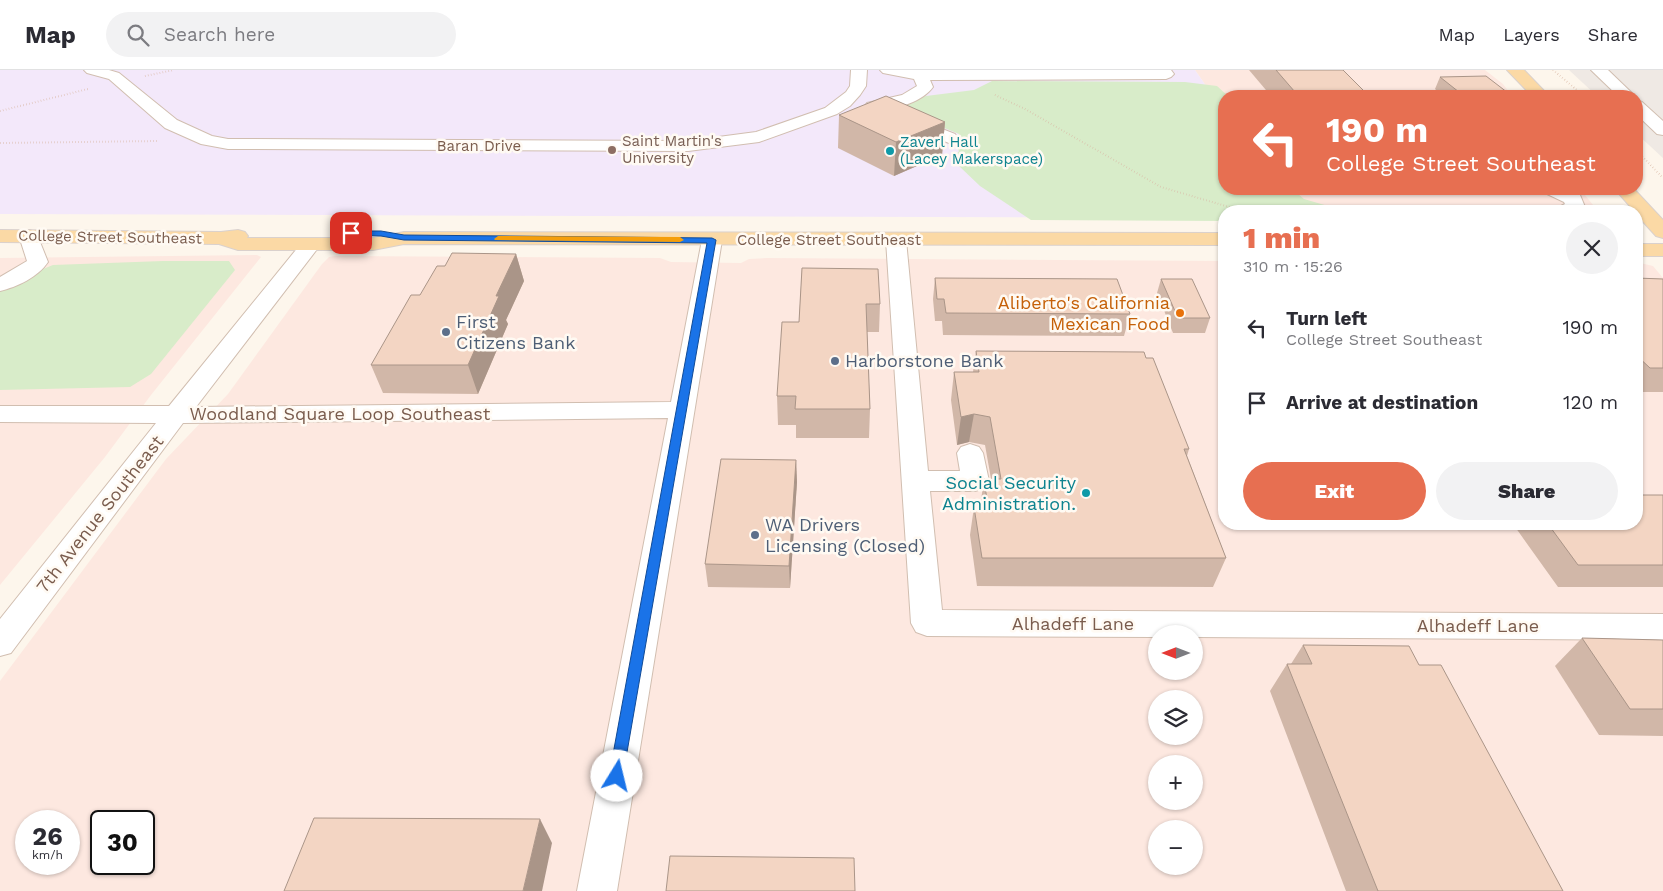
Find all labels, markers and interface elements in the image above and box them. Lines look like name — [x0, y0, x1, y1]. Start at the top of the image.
search box — [106, 12, 456, 57]
text: Map — [25, 21, 76, 49]
icon: search — [124, 21, 152, 49]
text: Search here — [164, 23, 275, 46]
text: Map — [1438, 24, 1475, 45]
text: Layers — [1503, 24, 1560, 45]
text: Share — [1588, 24, 1638, 45]
text: 190 m — [1326, 109, 1428, 151]
icon: left — [1243, 110, 1308, 175]
place label: Saint Martin's University — [622, 132, 722, 167]
place label: Zaverl Hall (Lacey Makerspace) — [900, 133, 1043, 168]
street label: Baran Drive — [437, 137, 521, 155]
marker: Saint Martin's University — [606, 144, 618, 156]
marker: Zaverl Hall (Lacey Makerspace) — [884, 145, 896, 157]
text: College Street Southeast — [1326, 151, 1596, 176]
pin — [330, 212, 372, 254]
icon: arrive — [337, 219, 365, 247]
text: 1 min — [1243, 220, 1320, 255]
button: close — [1566, 222, 1618, 274]
street label: College Street Southeast — [18, 226, 203, 248]
street label: College Street Southeast — [737, 231, 922, 249]
text: 310 m · 15:26 — [1243, 257, 1343, 276]
place label: Aliberto's California Mexican Food — [998, 292, 1170, 334]
marker: Aliberto's California Mexican Food — [1174, 307, 1186, 319]
text: Turn left — [1286, 307, 1367, 330]
place label: First Citizens Bank — [456, 311, 575, 353]
icon: left — [1243, 314, 1271, 342]
text: 190 m — [1562, 316, 1618, 339]
marker: First Citizens Bank — [440, 326, 452, 338]
text: College Street Southeast — [1286, 330, 1482, 349]
place label: Harborstone Bank — [845, 350, 1003, 371]
marker: Harborstone Bank — [829, 355, 841, 367]
icon: arrive — [1243, 389, 1271, 417]
text: Arrive at destination — [1286, 391, 1478, 414]
text: 120 m — [1563, 391, 1618, 414]
street label: Woodland Square Loop Southeast — [190, 403, 491, 424]
street label: 7th Avenue Southeast — [32, 431, 168, 596]
button: Exit — [1243, 462, 1426, 520]
button: Share — [1436, 462, 1618, 520]
place label: Social Security Administration. — [942, 472, 1077, 514]
marker: Social Security Administration. — [1080, 487, 1092, 499]
place label: WA Drivers Licensing (Closed) — [765, 514, 925, 556]
marker: WA Drivers Licensing (Closed) — [749, 529, 761, 541]
street label: Alhadeff Lane — [1012, 613, 1134, 634]
street label: Alhadeff Lane — [1417, 615, 1539, 636]
north arrow — [1148, 625, 1202, 680]
map controls — [1148, 625, 1203, 875]
button: layers — [1148, 690, 1203, 745]
position arrow — [590, 749, 642, 801]
button: + — [1148, 755, 1203, 810]
speed limit sign: 30 — [90, 810, 155, 875]
button: − — [1148, 820, 1203, 875]
text: 26 — [32, 822, 63, 851]
text: km/h — [32, 848, 63, 862]

